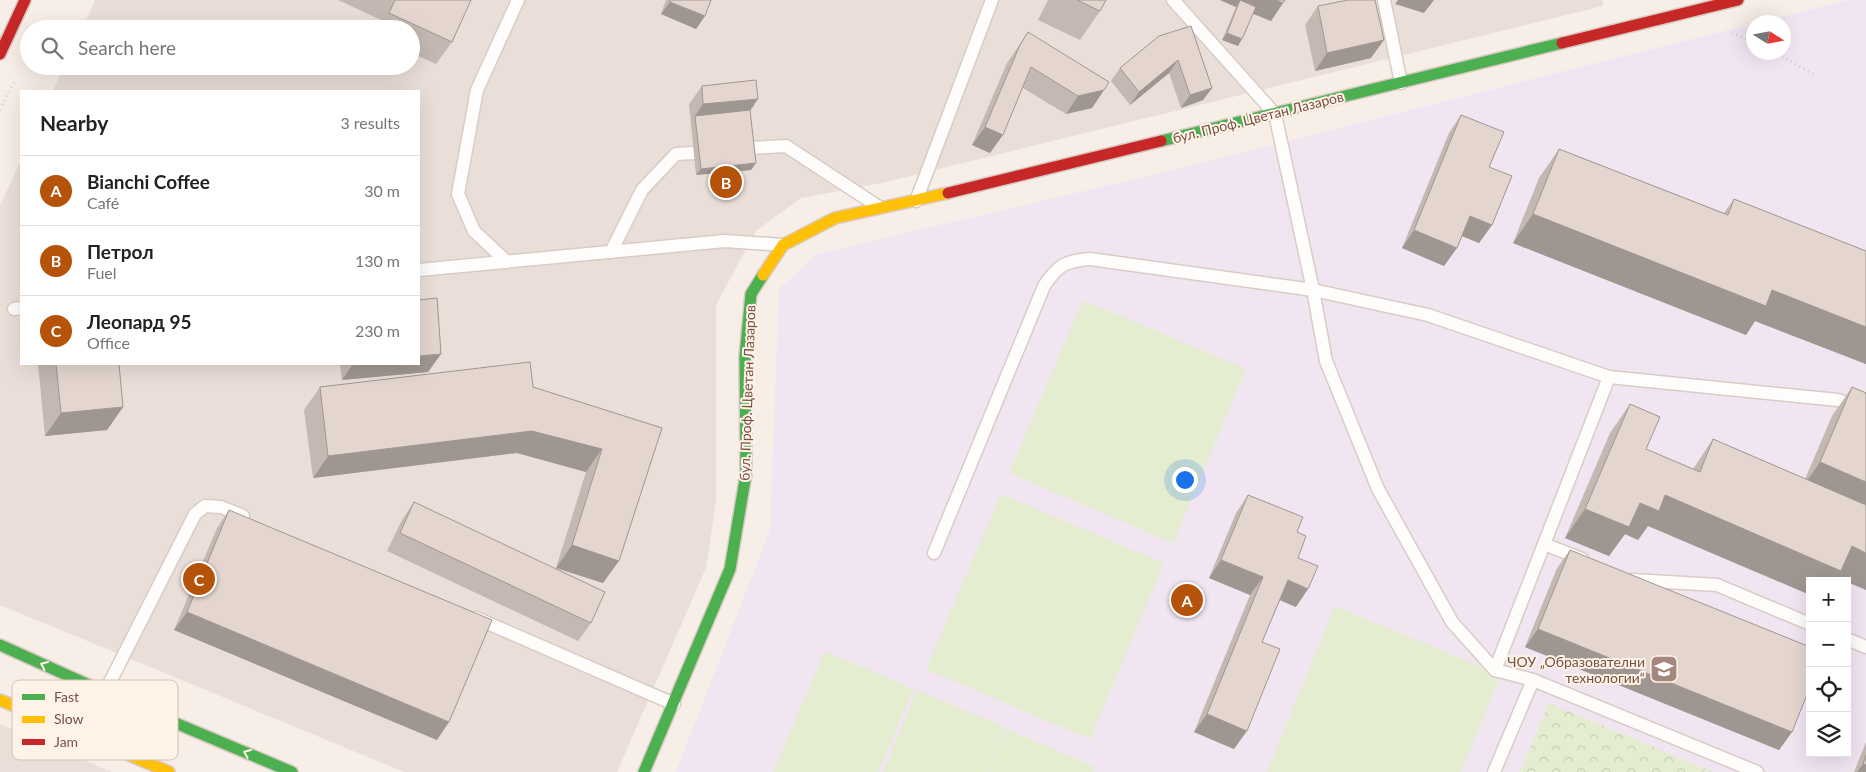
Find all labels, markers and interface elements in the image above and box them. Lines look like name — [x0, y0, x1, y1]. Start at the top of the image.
north arrow — [1746, 15, 1791, 60]
search box — [20, 20, 420, 75]
icon: search — [38, 34, 66, 62]
text: Search here — [78, 36, 176, 59]
street label: бул. Проф. Цветан Лазаров — [1171, 87, 1345, 146]
text: Nearby — [40, 110, 108, 135]
text: 3 results — [340, 113, 400, 132]
pin: B — [710, 163, 742, 201]
text: Bianchi Coffee — [87, 170, 210, 193]
text: A — [50, 181, 62, 200]
text: 30 m — [364, 181, 400, 200]
text: Café — [87, 193, 119, 212]
text: Петрол — [87, 240, 154, 263]
text: B — [51, 251, 61, 270]
text: 130 m — [355, 251, 400, 270]
text: Fuel — [87, 263, 117, 282]
street label: бул. Проф. Цветан Лазаров — [735, 305, 759, 481]
text: Леопард 95 — [87, 310, 192, 333]
text: C — [51, 321, 61, 340]
text: 230 m — [355, 321, 400, 340]
text: Office — [87, 333, 130, 352]
your location — [1172, 467, 1198, 493]
pin: C — [183, 560, 215, 598]
map controls — [1806, 577, 1851, 757]
button: + — [1806, 577, 1851, 622]
pin: A — [1171, 581, 1203, 619]
button: − — [1806, 622, 1851, 667]
place label: ЧОУ „Образователни технологии“ — [1507, 653, 1645, 686]
school or university icon: ЧОУ „Образователни технологии“ — [1649, 654, 1679, 684]
one-way arrow — [40, 661, 49, 672]
button: locate — [1806, 667, 1851, 712]
legend — [12, 680, 178, 760]
text: Fast — [54, 688, 79, 705]
text: Slow — [54, 710, 84, 727]
button: layers — [1806, 712, 1851, 757]
text: Jam — [54, 733, 78, 750]
one-way arrow — [243, 749, 252, 760]

